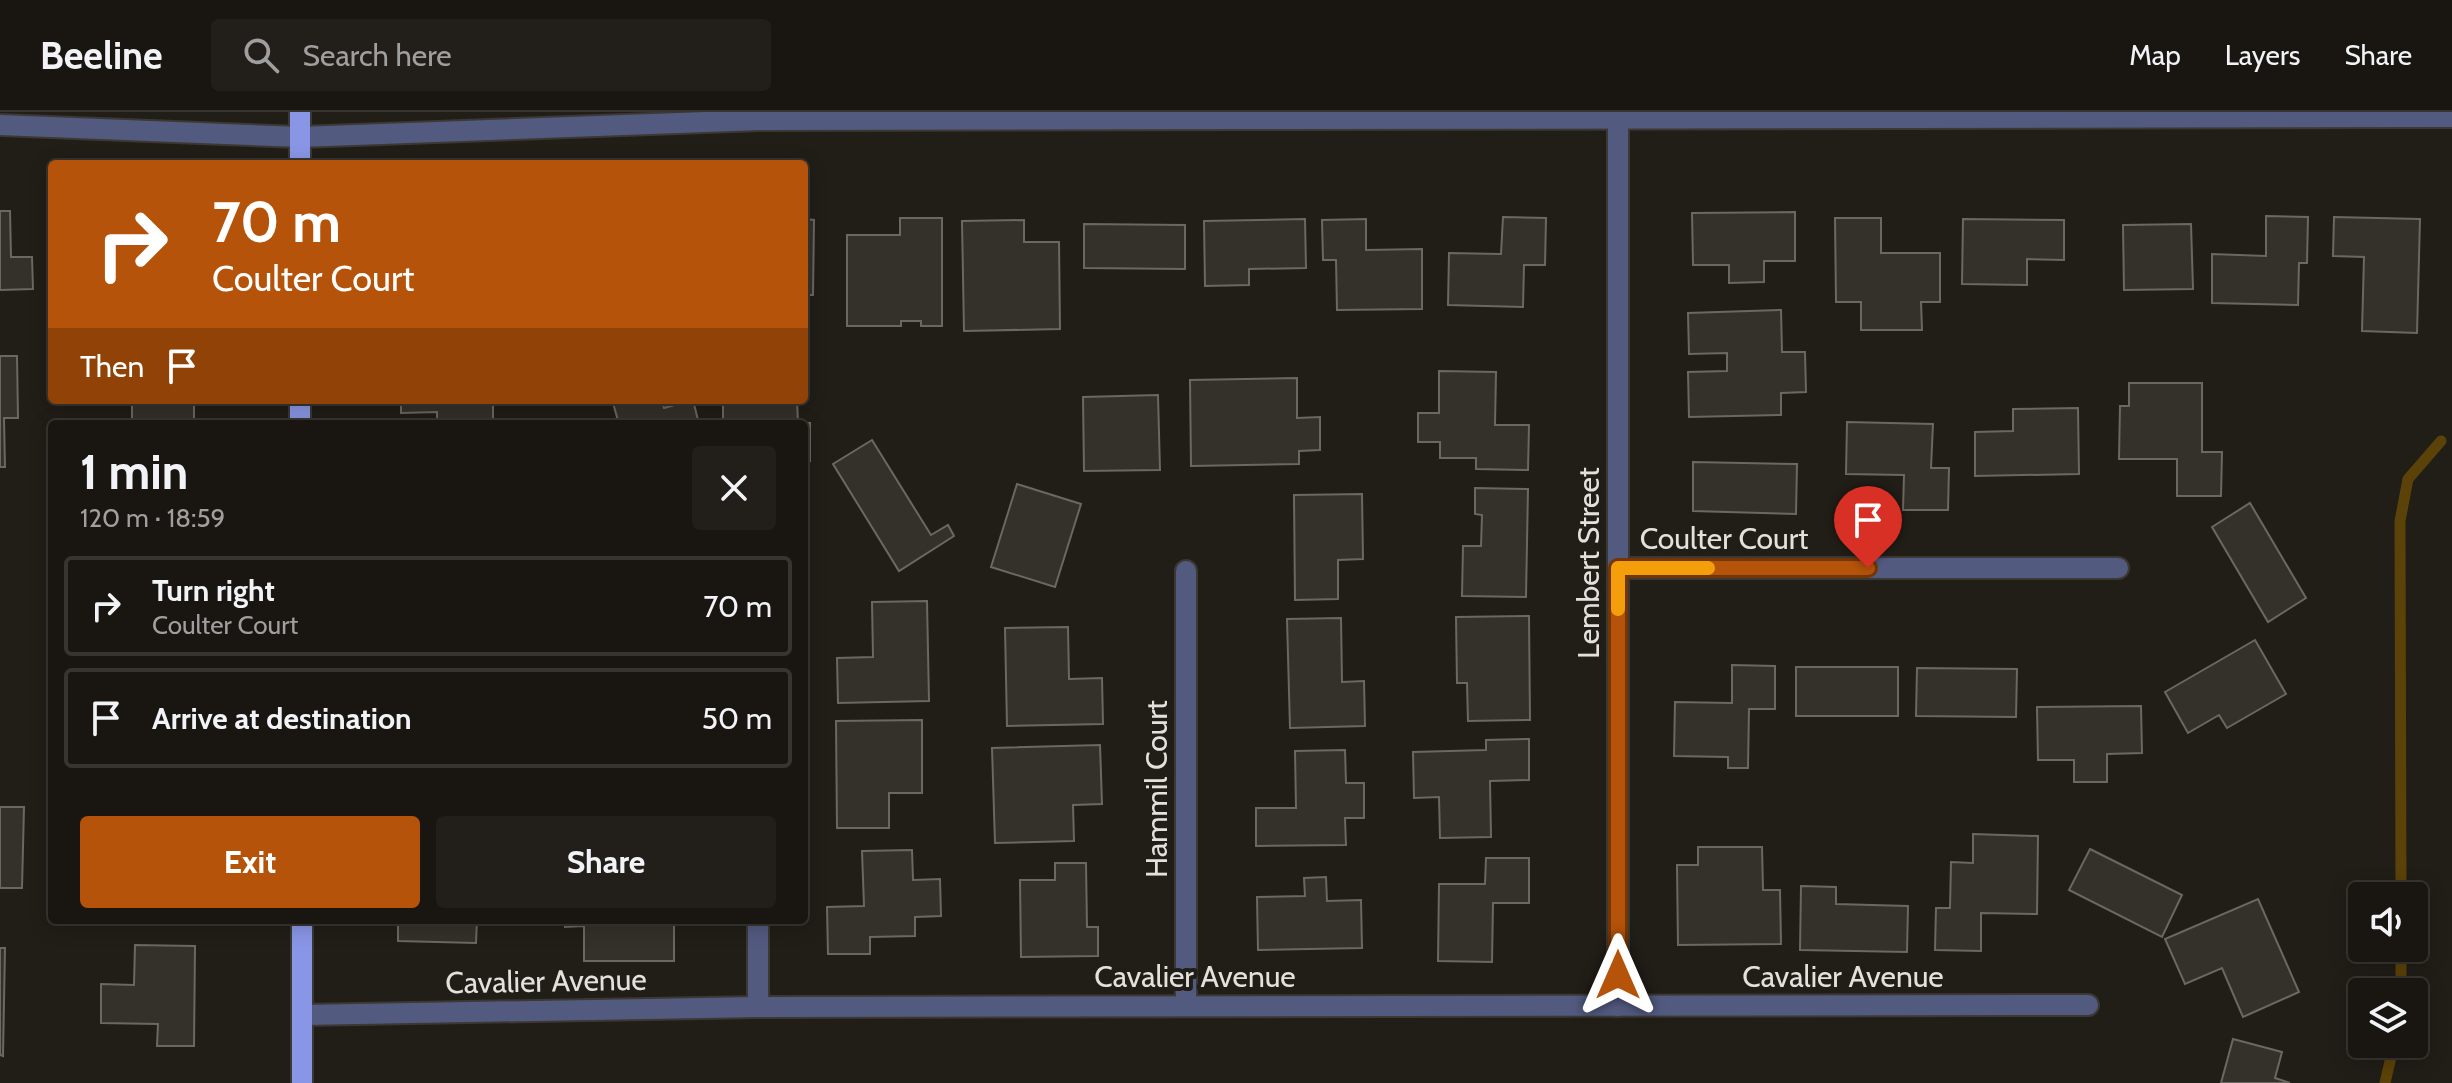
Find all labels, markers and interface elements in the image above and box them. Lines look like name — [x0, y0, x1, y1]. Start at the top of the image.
search box — [211, 19, 771, 91]
text: Beeline — [40, 32, 163, 79]
icon: search — [239, 33, 283, 77]
text: Search here — [303, 37, 452, 74]
text: Map — [2129, 38, 2181, 72]
text: Layers — [2225, 38, 2300, 72]
text: Share — [2344, 38, 2412, 72]
text: 70 m — [212, 188, 341, 256]
icon: right — [80, 192, 184, 296]
text: Coulter Court — [212, 256, 414, 300]
icon: arrive — [160, 344, 204, 388]
text: Then — [80, 348, 144, 385]
text: 1 min — [80, 443, 188, 501]
button: close — [692, 446, 776, 530]
street label: Lembert Street — [1570, 467, 1607, 659]
pin — [1834, 486, 1902, 568]
icon: arrive — [1846, 498, 1890, 542]
text: 120 m · 18:59 — [80, 502, 225, 534]
street label: Coulter Court — [1640, 520, 1808, 557]
text: Turn right — [152, 572, 275, 609]
icon: right — [84, 584, 128, 628]
text: 70 m — [703, 588, 772, 625]
text: Coulter Court — [152, 609, 298, 641]
icon: arrive — [84, 696, 128, 740]
text: Arrive at destination — [152, 700, 412, 737]
text: 50 m — [702, 700, 772, 737]
street label: Hammil Court — [1138, 700, 1175, 878]
button: Exit — [80, 816, 420, 908]
button: Share — [436, 816, 776, 908]
map controls — [2348, 882, 2428, 1058]
button: sound — [2348, 882, 2428, 962]
position arrow — [1576, 933, 1660, 1017]
street label: Cavalier Avenue — [1094, 958, 1296, 995]
street label: Cavalier Avenue — [1742, 958, 1944, 995]
street label: Cavalier Avenue — [445, 961, 647, 1001]
button: layers — [2348, 978, 2428, 1058]

